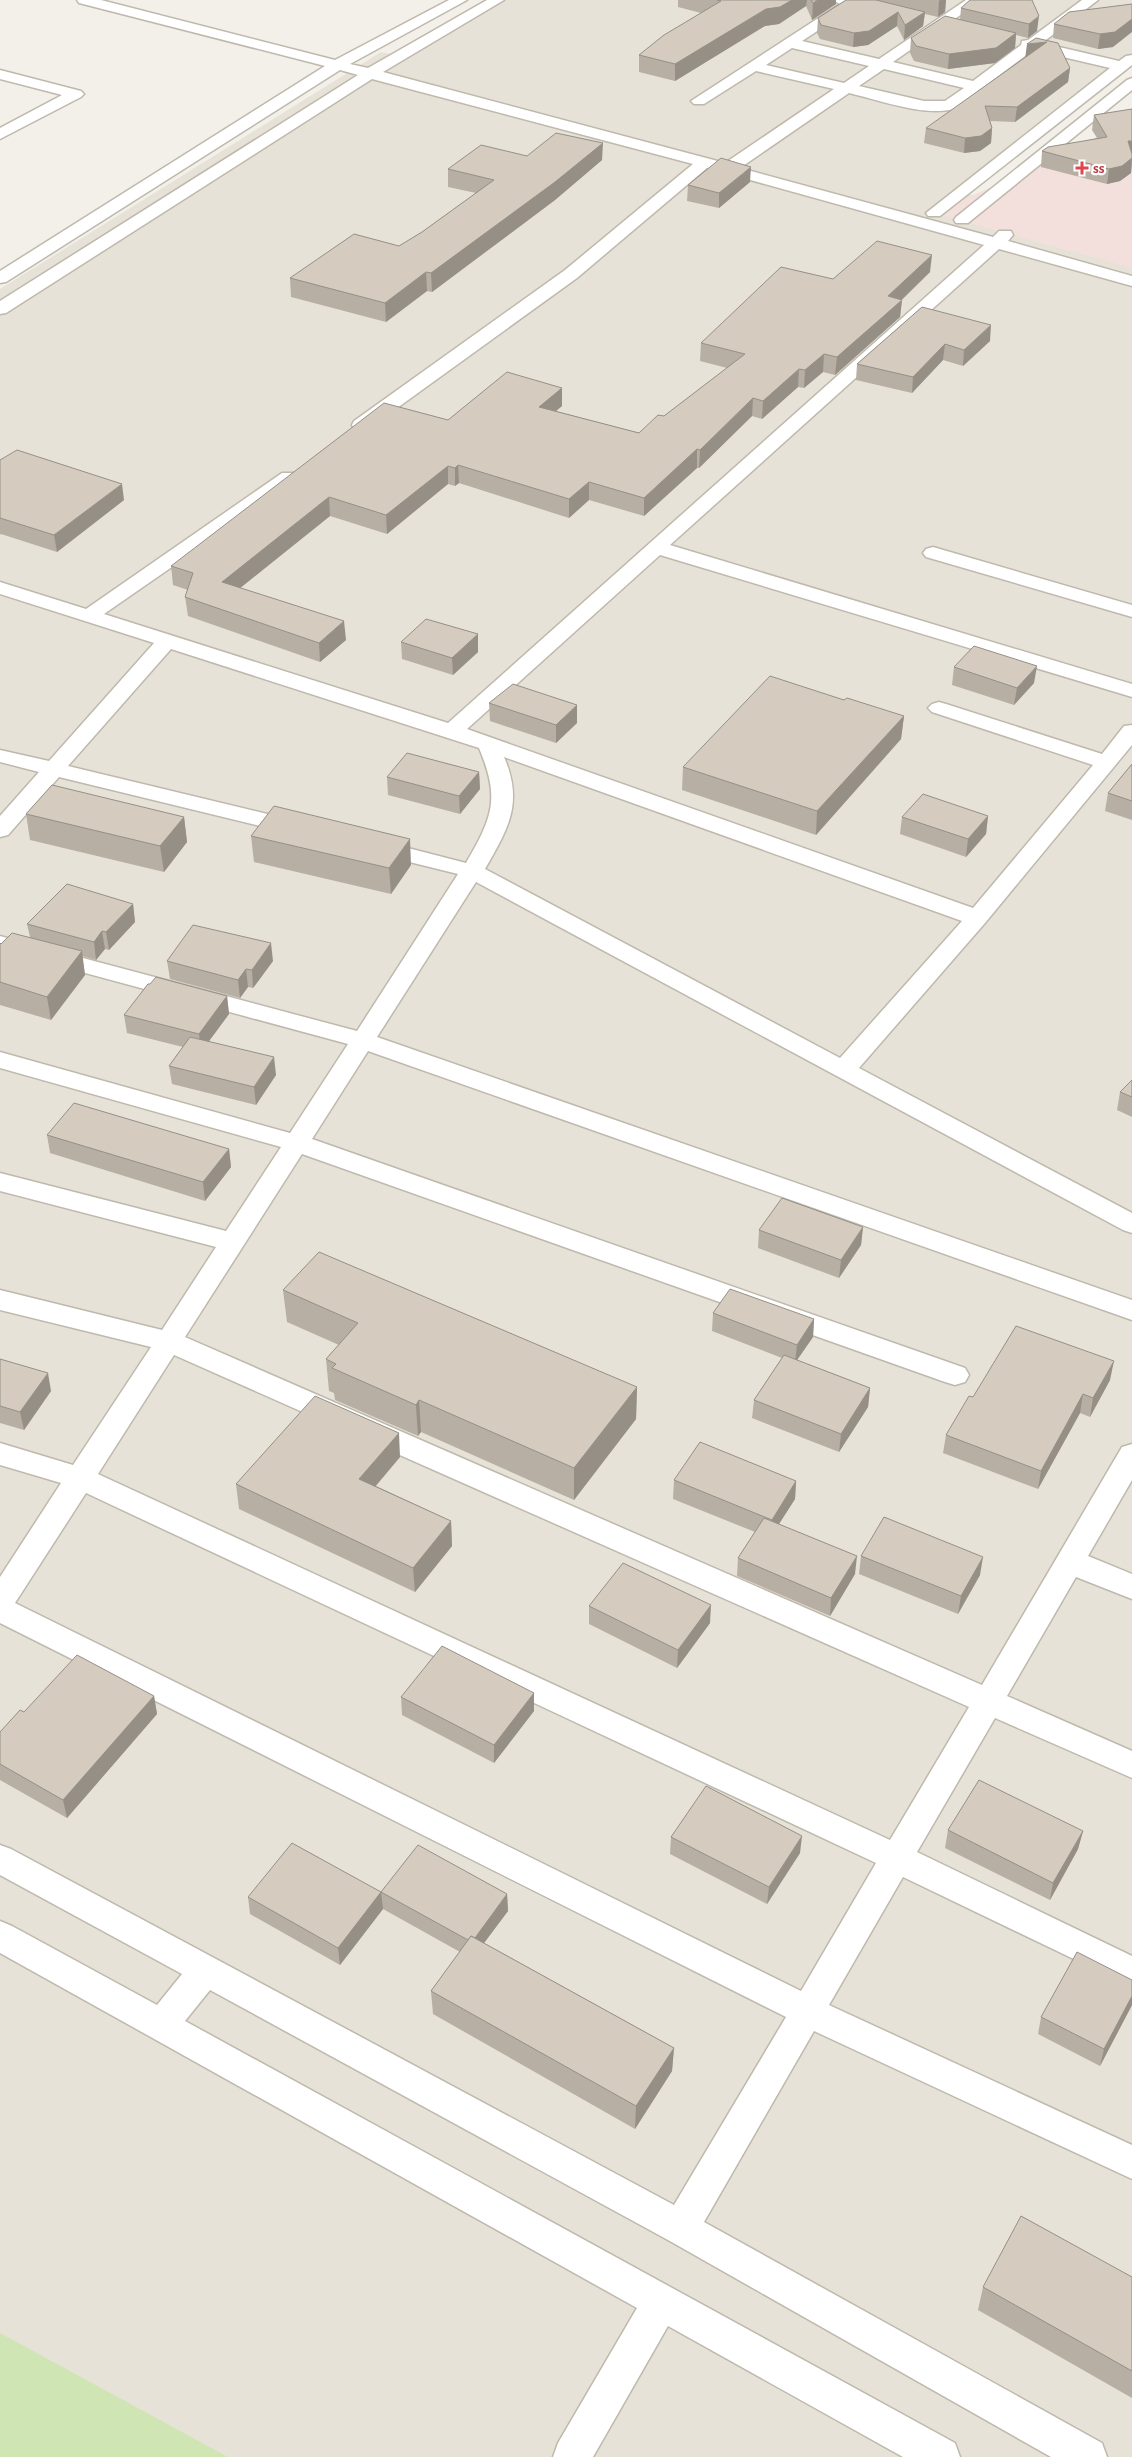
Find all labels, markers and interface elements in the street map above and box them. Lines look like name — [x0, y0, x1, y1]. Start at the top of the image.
marker: ss — [1075, 161, 1089, 175]
place label: ss — [1093, 161, 1105, 176]

